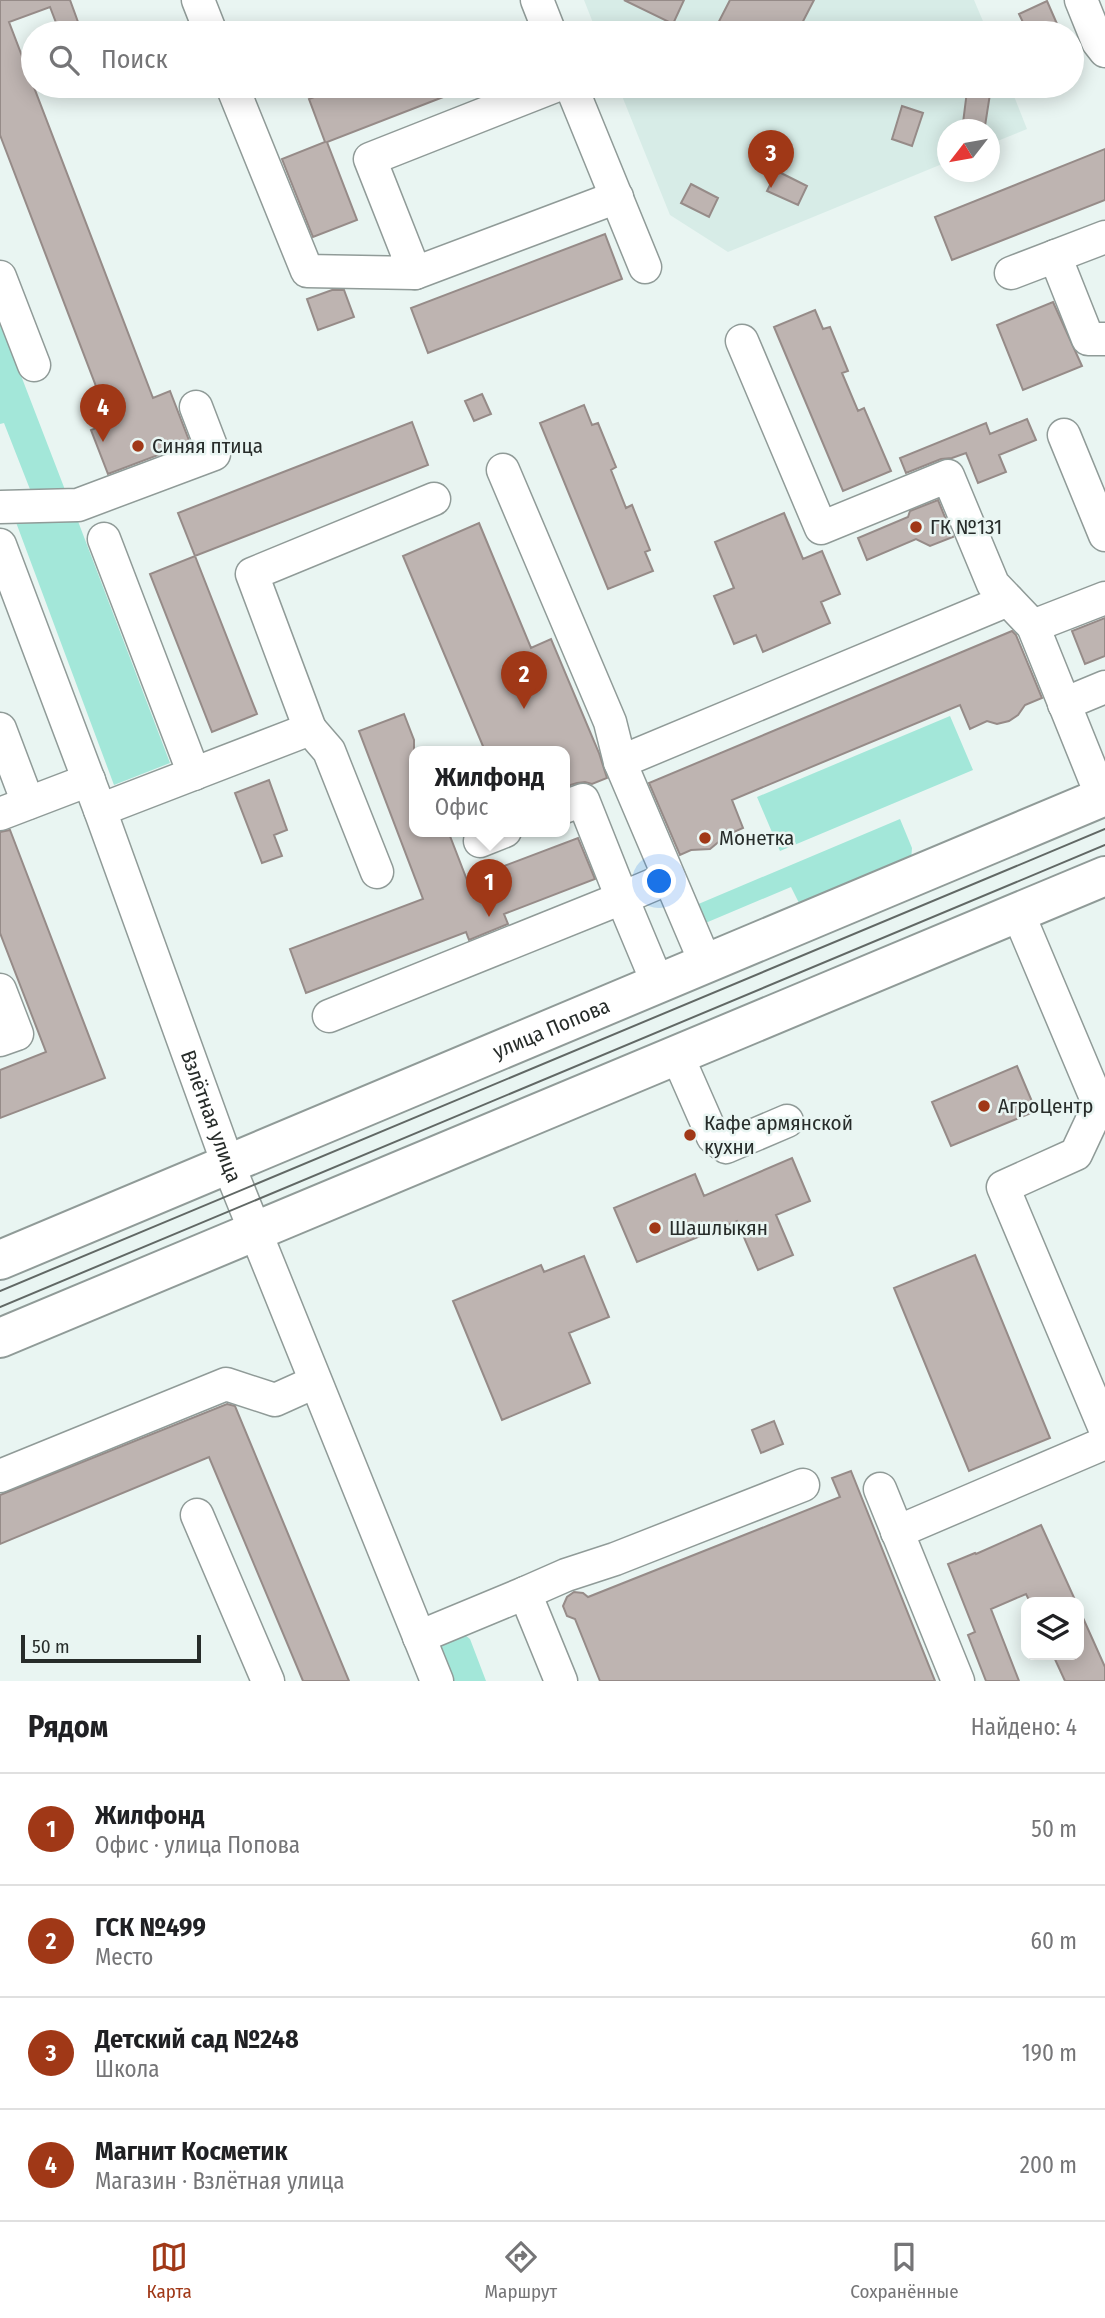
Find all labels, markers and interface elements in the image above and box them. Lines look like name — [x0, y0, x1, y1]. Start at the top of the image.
search box — [21, 21, 1084, 98]
icon: search — [45, 41, 83, 79]
text: Поиск — [101, 44, 168, 75]
north arrow — [937, 119, 1000, 182]
pin: 3 — [748, 130, 794, 188]
pin: 4 — [80, 384, 126, 442]
place label: Синяя птица — [152, 433, 263, 459]
marker: Синяя птица — [130, 438, 146, 454]
place label: ГК №131 — [930, 514, 1002, 540]
marker: ГК №131 — [908, 519, 924, 535]
pin: 2 — [501, 651, 547, 709]
popup — [409, 746, 570, 837]
text: Жилфонд — [435, 762, 544, 793]
text: Офис — [435, 793, 488, 821]
place label: Монетка — [719, 825, 794, 851]
marker: Монетка — [697, 830, 713, 846]
pin: 1 — [466, 859, 512, 917]
your location — [642, 864, 676, 898]
street label: улица Попова — [489, 992, 614, 1064]
street label: Взлётная улица — [175, 1047, 247, 1186]
place label: АгроЦентр — [998, 1093, 1093, 1119]
marker: АгроЦентр — [976, 1098, 992, 1114]
place label: Кафе армянской кухни — [704, 1110, 853, 1160]
marker: Кафе армянской кухни — [682, 1127, 698, 1143]
place label: Шашлыкян — [669, 1215, 768, 1241]
marker: Шашлыкян — [647, 1220, 663, 1236]
map controls — [1021, 1597, 1084, 1660]
button: layers — [1021, 1597, 1084, 1660]
scale bar — [21, 1632, 201, 1664]
text: 50 m — [32, 1635, 70, 1658]
text: Рядом — [28, 1709, 108, 1745]
text: Найдено: 4 — [971, 1713, 1077, 1741]
text: Жилфонд — [95, 1800, 204, 1831]
text: 1 — [46, 1815, 56, 1843]
text: 50 m — [1031, 1815, 1077, 1843]
text: Офис · улица Попова — [95, 1831, 300, 1859]
text: ГСК №499 — [95, 1912, 206, 1943]
text: 2 — [46, 1927, 56, 1955]
text: 60 m — [1031, 1927, 1077, 1955]
text: Место — [95, 1943, 153, 1971]
text: Детский сад №248 — [95, 2024, 299, 2055]
text: 3 — [46, 2039, 56, 2067]
text: 190 m — [1022, 2039, 1077, 2067]
text: Школа — [95, 2055, 160, 2083]
text: Магнит Косметик — [95, 2136, 287, 2167]
text: 4 — [45, 2151, 57, 2179]
text: 200 m — [1020, 2151, 1077, 2179]
text: Магазин · Взлётная улица — [95, 2167, 345, 2195]
tab: Карта — [146, 2238, 192, 2303]
tab: Маршрут — [485, 2238, 557, 2303]
tab: Сохранённые — [850, 2238, 959, 2303]

